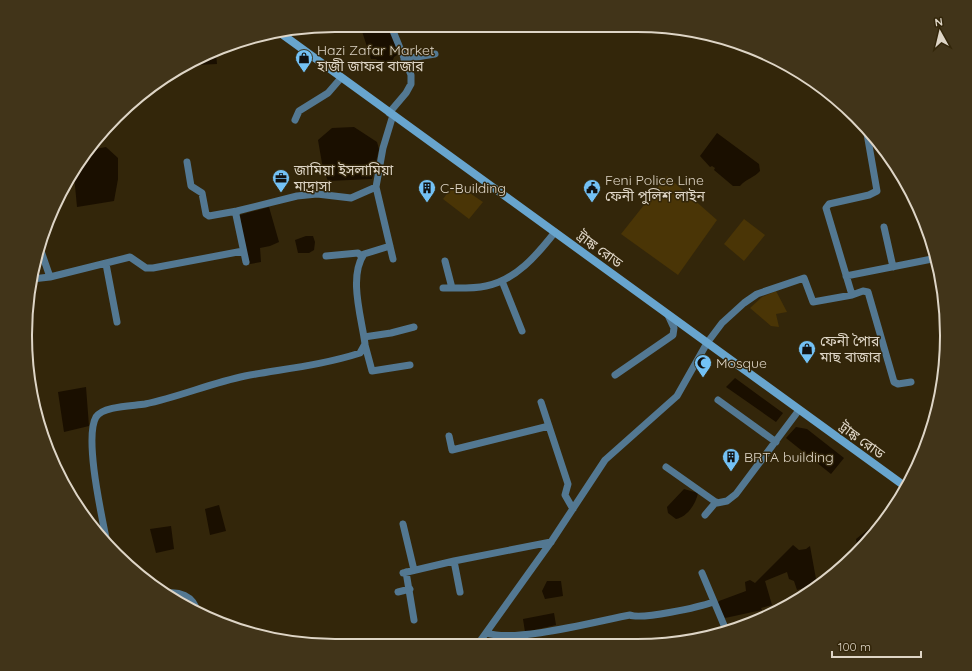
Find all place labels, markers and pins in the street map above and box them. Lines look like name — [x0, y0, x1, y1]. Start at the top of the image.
place label: Hazi Zafar Market হাজী জাফর বাজার — [316, 41, 435, 75]
shop icon: Hazi Zafar Market হাজী জাফর বাজার — [294, 48, 314, 73]
place label: জামিয়া ইসলামিয়া মাদ্রাসা — [293, 161, 394, 195]
office icon: জামিয়া ইসলামিয়া মাদ্রাসা — [271, 168, 291, 193]
place label: Feni Police Line ফেনী পুলিশ লাইন — [605, 171, 705, 205]
building icon: C-Building — [417, 178, 437, 203]
public building icon: Feni Police Line ফেনী পুলিশ লাইন — [582, 178, 602, 203]
place label: C-Building — [440, 179, 506, 197]
place label: ফেনী পৈার মাছ বাজার — [819, 332, 881, 366]
shop icon: ফেনী পৈার মাছ বাজার — [797, 339, 817, 364]
mosque icon: Mosque — [693, 353, 713, 378]
place label: Mosque — [716, 354, 767, 372]
building icon: BRTA building — [721, 447, 741, 472]
place label: BRTA building — [744, 448, 834, 466]

